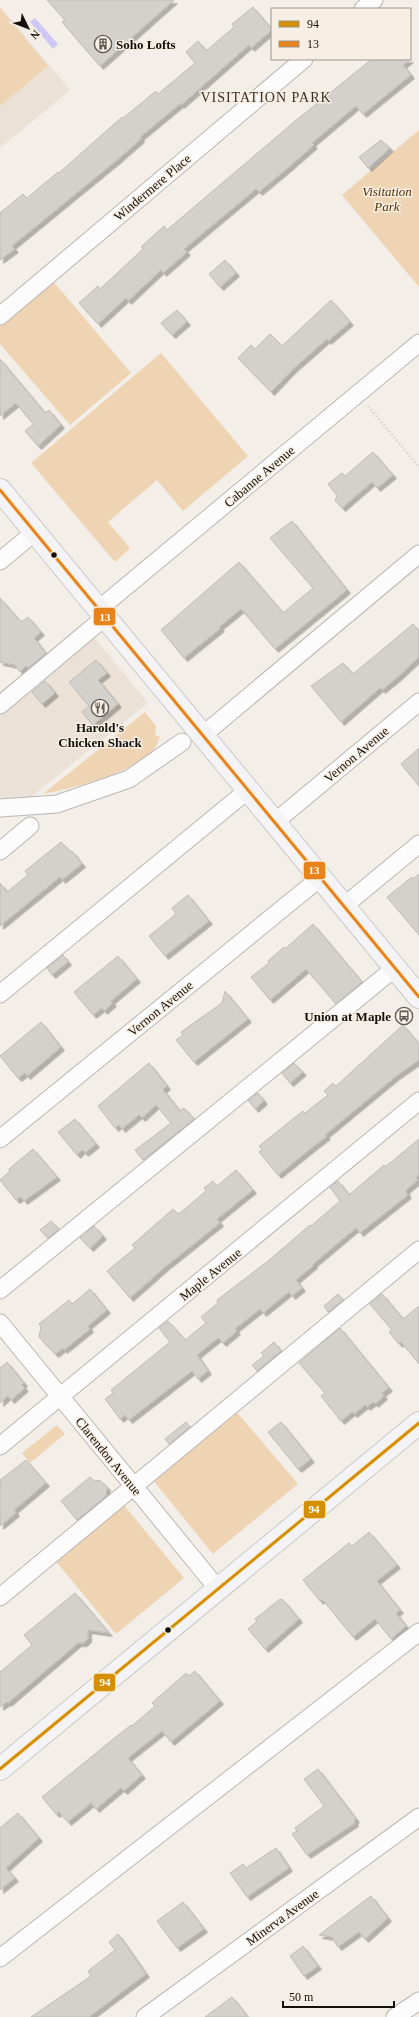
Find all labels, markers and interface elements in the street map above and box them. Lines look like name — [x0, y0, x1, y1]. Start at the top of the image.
north arrow — [8, 8, 48, 48]
legend — [271, 8, 411, 60]
text: 94 — [307, 17, 319, 31]
text: N — [28, 28, 42, 42]
building icon: Soho Lofts — [93, 34, 113, 54]
place label: Soho Lofts — [116, 37, 176, 52]
text: 13 — [307, 37, 319, 51]
district label: VISITATION PARK — [200, 90, 332, 105]
street label: Windermere Place — [111, 151, 194, 224]
park label: Visitation Park — [362, 184, 412, 214]
street label: Cabanne Avenue — [221, 442, 298, 510]
unlabelled marker — [49, 550, 59, 560]
line badge: 13 — [93, 607, 116, 626]
text: 13 — [100, 611, 111, 623]
restaurant icon: Harold's Chicken Shack — [90, 698, 110, 718]
place label: Harold's Chicken Shack — [58, 720, 142, 750]
street label: Vernon Avenue — [321, 723, 392, 786]
line badge: 13 — [303, 861, 326, 880]
text: 13 — [309, 864, 320, 876]
street label: Vernon Avenue — [125, 977, 196, 1039]
bus stop icon: Union at Maple — [394, 1006, 414, 1026]
place label: Union at Maple — [304, 1009, 391, 1024]
street label: Maple Avenue — [176, 1245, 244, 1304]
street label: Clarendon Avenue — [73, 1414, 145, 1499]
line badge: 94 — [303, 1500, 326, 1519]
text: 94 — [309, 1503, 320, 1515]
unlabelled marker — [163, 1625, 173, 1635]
line badge: 94 — [93, 1673, 116, 1692]
text: 94 — [100, 1676, 111, 1688]
street label: Minerva Avenue — [243, 1886, 322, 1949]
scale bar — [283, 1983, 394, 2009]
text: 50 m — [289, 1990, 314, 2004]

